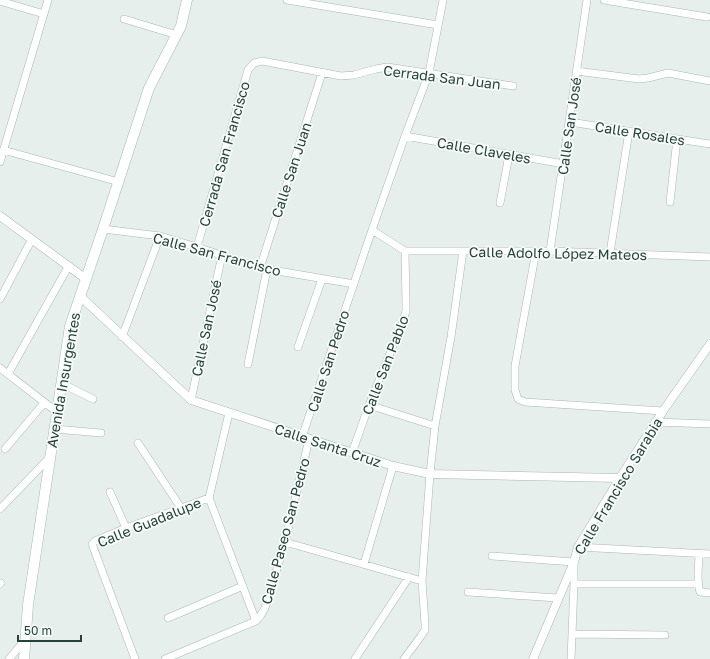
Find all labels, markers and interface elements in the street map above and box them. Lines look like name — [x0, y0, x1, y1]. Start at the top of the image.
street label: Cerrada San Juan — [382, 61, 502, 93]
street label: Calle San José — [554, 76, 584, 176]
street label: Cerrada San Francisco — [195, 79, 253, 229]
street label: Calle Rosales — [594, 117, 686, 149]
street label: Calle San Juan — [268, 120, 314, 220]
street label: Calle Claveles — [436, 133, 532, 167]
street label: Calle San Francisco — [151, 229, 283, 279]
street label: Calle Adolfo López Mateos — [469, 243, 647, 263]
street label: Calle San José — [187, 278, 225, 378]
street label: Calle San Pedro — [303, 308, 353, 414]
street label: Avenida Insurgentes — [43, 311, 83, 449]
street label: Calle San Pablo — [358, 313, 412, 417]
street label: Calle Francisco Sarabia — [570, 414, 666, 558]
street label: Calle Santa Cruz — [273, 420, 383, 470]
street label: Calle Paseo San Pedro — [257, 456, 313, 606]
street label: Calle Guadalupe — [95, 493, 203, 551]
scale bar — [18, 617, 81, 643]
text: 50 m — [24, 623, 52, 638]

